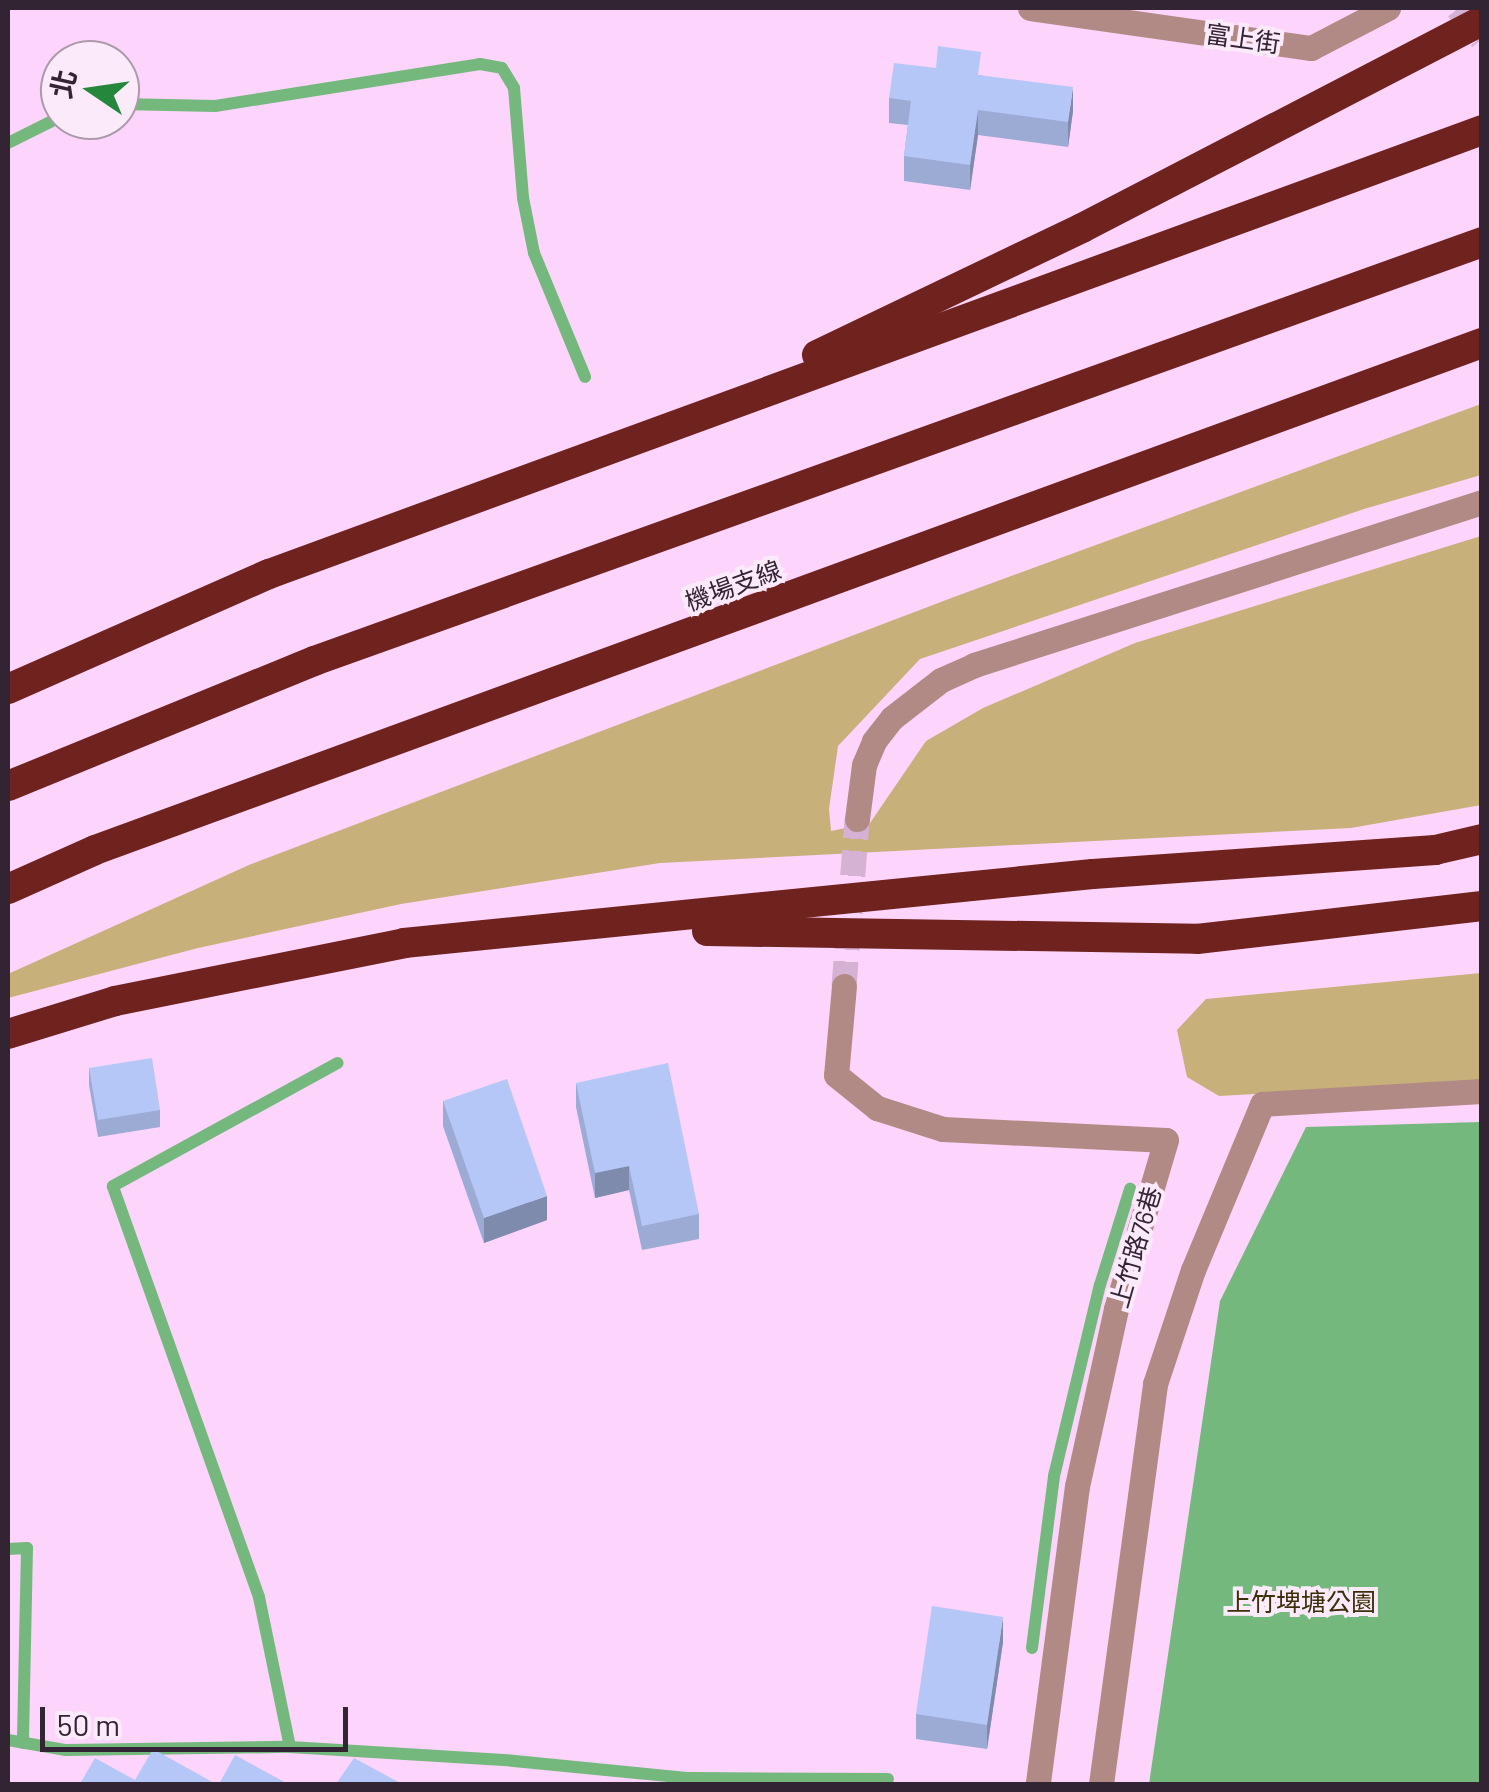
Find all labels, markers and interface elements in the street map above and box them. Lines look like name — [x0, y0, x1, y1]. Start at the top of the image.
street label: 富上街 — [1204, 18, 1282, 58]
north arrow — [40, 40, 140, 140]
text: 北 — [43, 66, 82, 101]
street label: 機場支線 — [681, 554, 785, 616]
street label: 上竹路76巷 — [1103, 1183, 1167, 1311]
park label: 上竹埤塘公園 — [1226, 1586, 1376, 1616]
scale bar — [45, 1687, 352, 1749]
text: 50 m — [57, 1706, 120, 1742]

